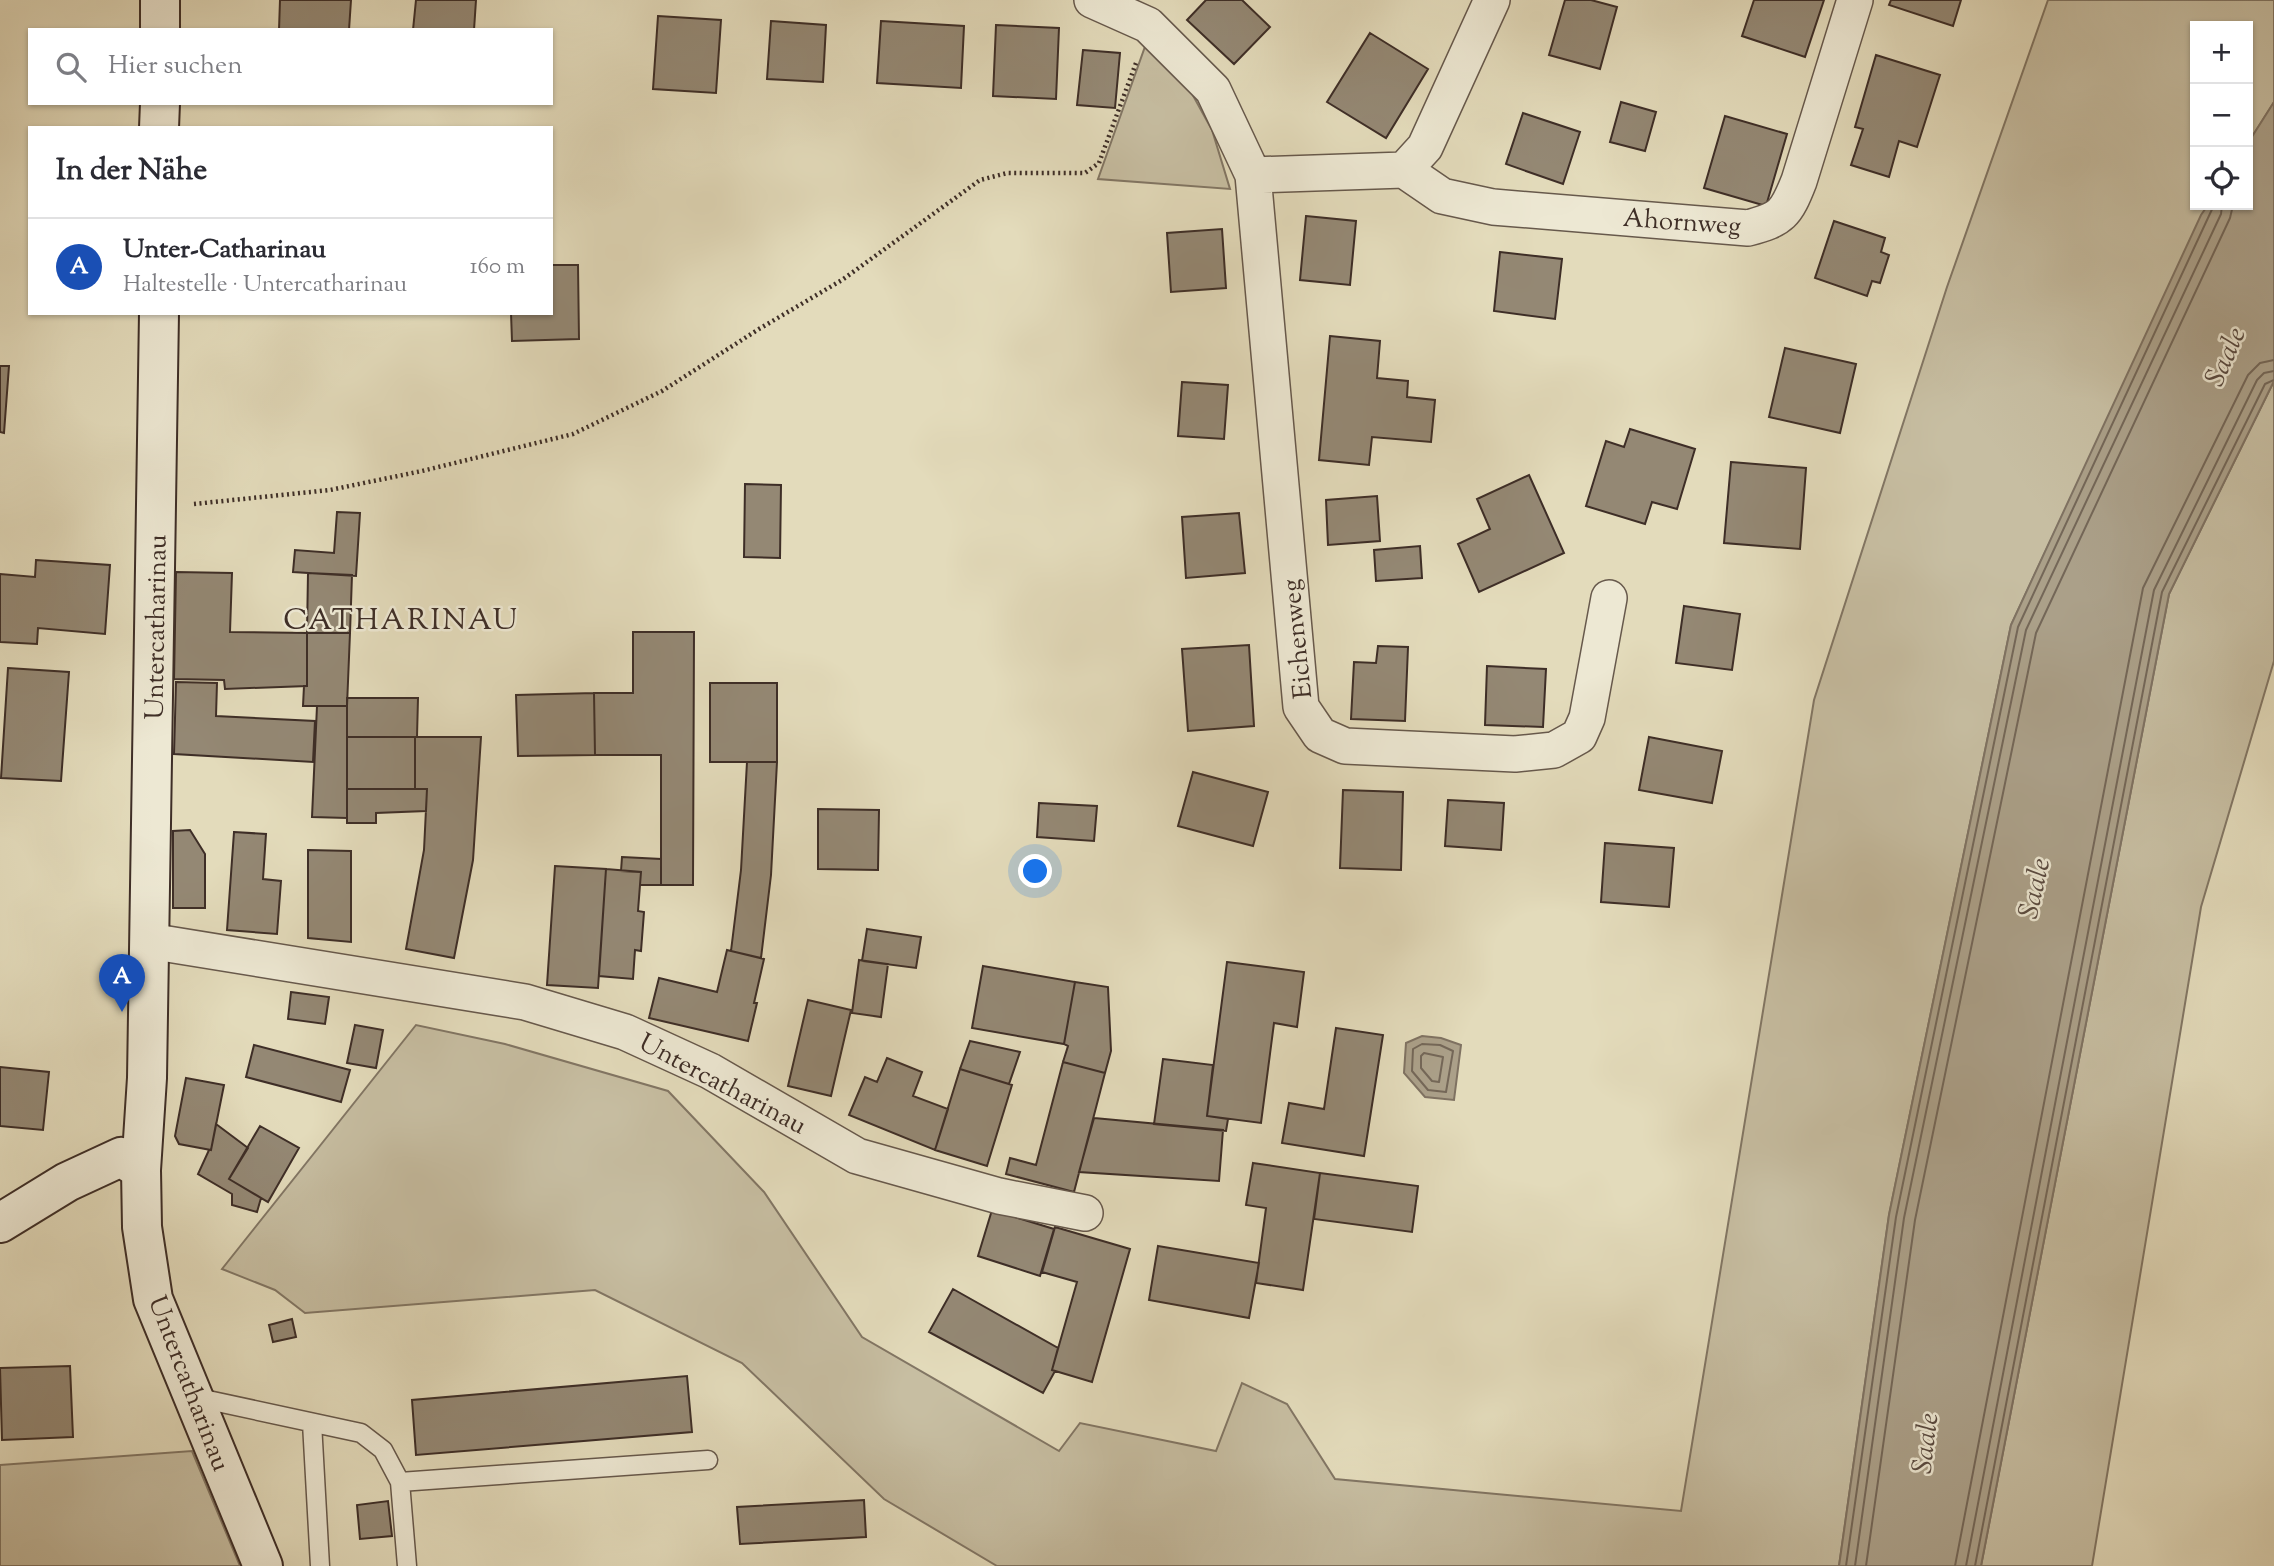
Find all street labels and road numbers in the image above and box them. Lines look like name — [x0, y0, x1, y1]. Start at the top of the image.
street label: Ahornweg — [1622, 201, 1742, 246]
street label: Untercatharinau — [137, 534, 178, 720]
street label: Eichenweg — [1274, 577, 1323, 700]
street label: Untercatharinau — [631, 1025, 812, 1145]
street label: Untercatharinau — [137, 1291, 238, 1477]

